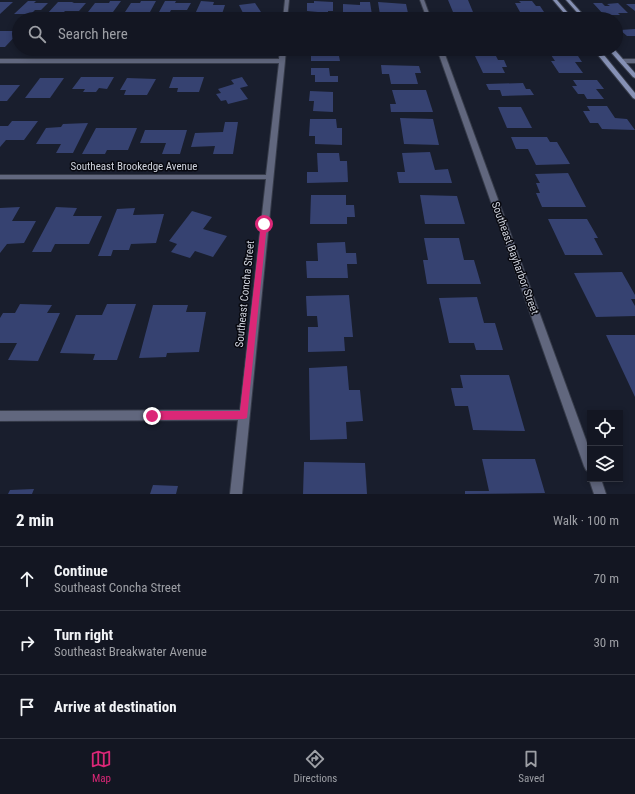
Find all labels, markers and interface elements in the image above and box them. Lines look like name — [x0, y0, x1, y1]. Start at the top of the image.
search box — [12, 12, 623, 56]
icon: search — [26, 23, 48, 45]
text: Search here — [58, 25, 128, 43]
street label: Southeast Brookedge Avenue — [71, 160, 197, 173]
street label: Southeast Bayharbor Street — [489, 200, 541, 316]
route start — [255, 215, 273, 233]
street label: Southeast Concha Street — [233, 240, 257, 348]
route end — [143, 407, 161, 425]
map controls — [587, 410, 623, 482]
button: locate — [587, 410, 623, 446]
button: layers — [587, 446, 623, 482]
text: 2 min — [16, 510, 54, 530]
text: Walk · 100 m — [553, 513, 619, 528]
text: Continue — [54, 562, 108, 580]
icon: ahead — [16, 568, 38, 590]
text: 70 m — [593, 571, 619, 586]
text: Southeast Concha Street — [54, 580, 181, 595]
text: Turn right — [54, 626, 113, 644]
icon: right — [16, 632, 38, 654]
text: 30 m — [593, 635, 619, 650]
text: Southeast Breakwater Avenue — [54, 644, 207, 659]
icon: arrive — [16, 696, 38, 718]
text: Arrive at destination — [54, 698, 177, 716]
tab: Map — [90, 748, 112, 785]
tab: Directions — [293, 748, 337, 785]
tab: Saved — [518, 748, 545, 785]

